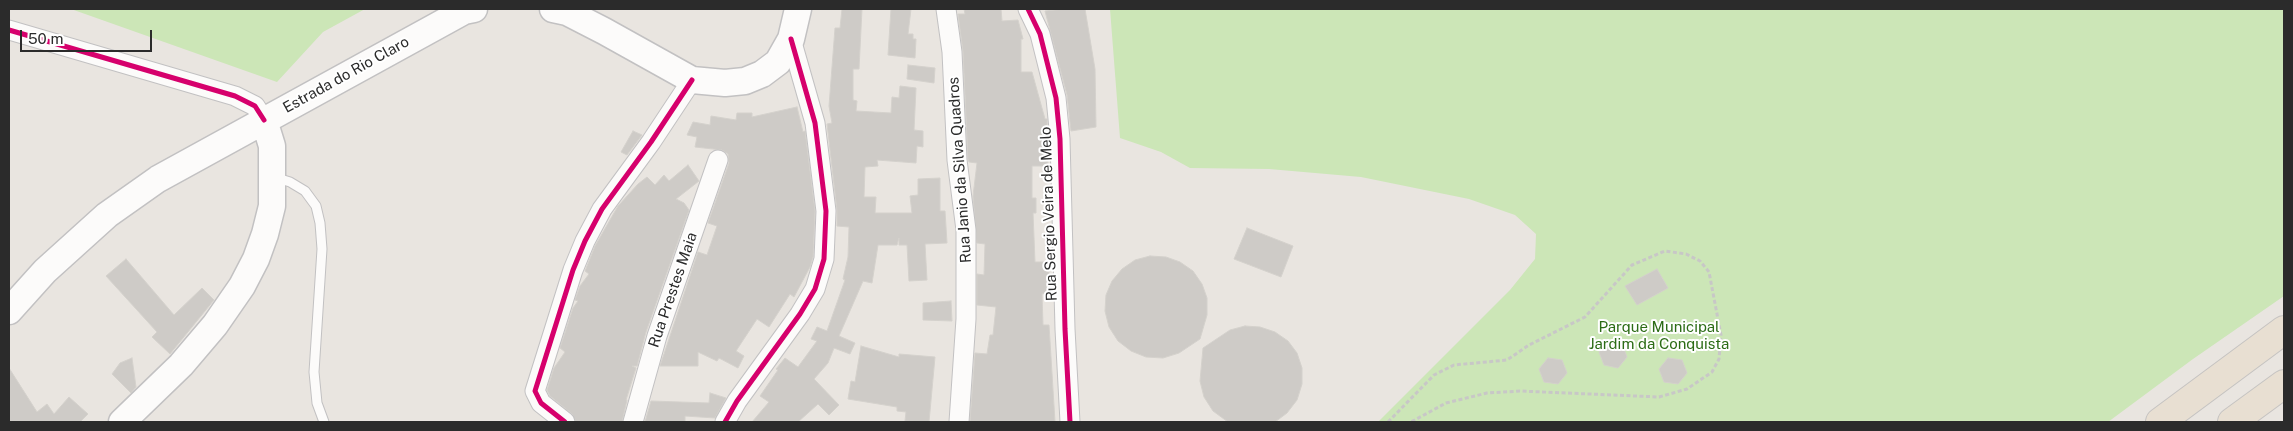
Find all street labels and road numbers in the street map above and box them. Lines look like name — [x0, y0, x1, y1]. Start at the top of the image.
street label: Estrada do Rio Claro — [280, 33, 412, 117]
street label: Rua Janio da Silva Quadros — [945, 76, 975, 264]
street label: Rua Sergio Veira de Melo — [1037, 126, 1061, 302]
street label: Rua Prestes Maia — [645, 230, 701, 350]

